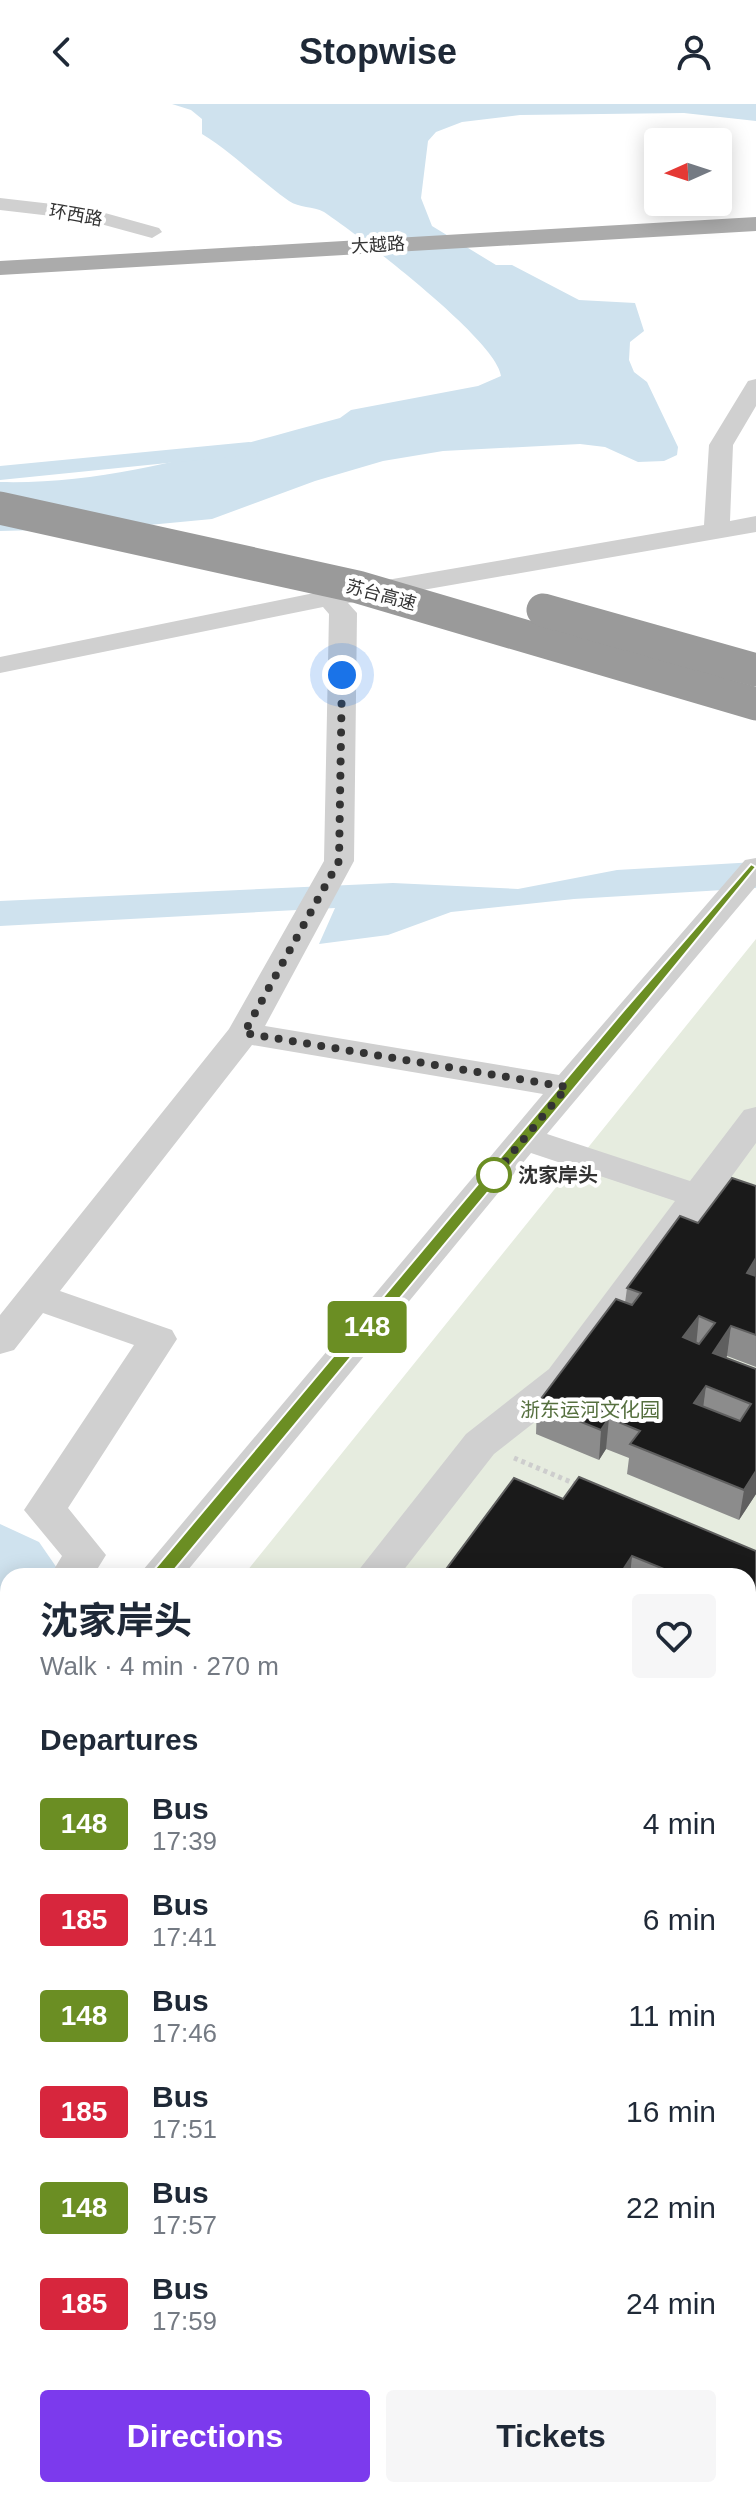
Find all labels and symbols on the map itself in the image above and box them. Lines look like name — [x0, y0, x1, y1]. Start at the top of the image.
north arrow — [644, 128, 732, 216]
street label: 环西路 — [48, 200, 104, 230]
street label: 大越路 — [351, 234, 405, 256]
street label: 苏台高速 — [344, 576, 418, 614]
your location — [322, 655, 362, 695]
marker: 沈家岸头 — [477, 1158, 511, 1192]
place label: 沈家岸头 — [518, 1164, 598, 1186]
line badge: 148 — [321, 1301, 413, 1353]
park label: 浙东运河文化园 — [520, 1399, 660, 1421]

